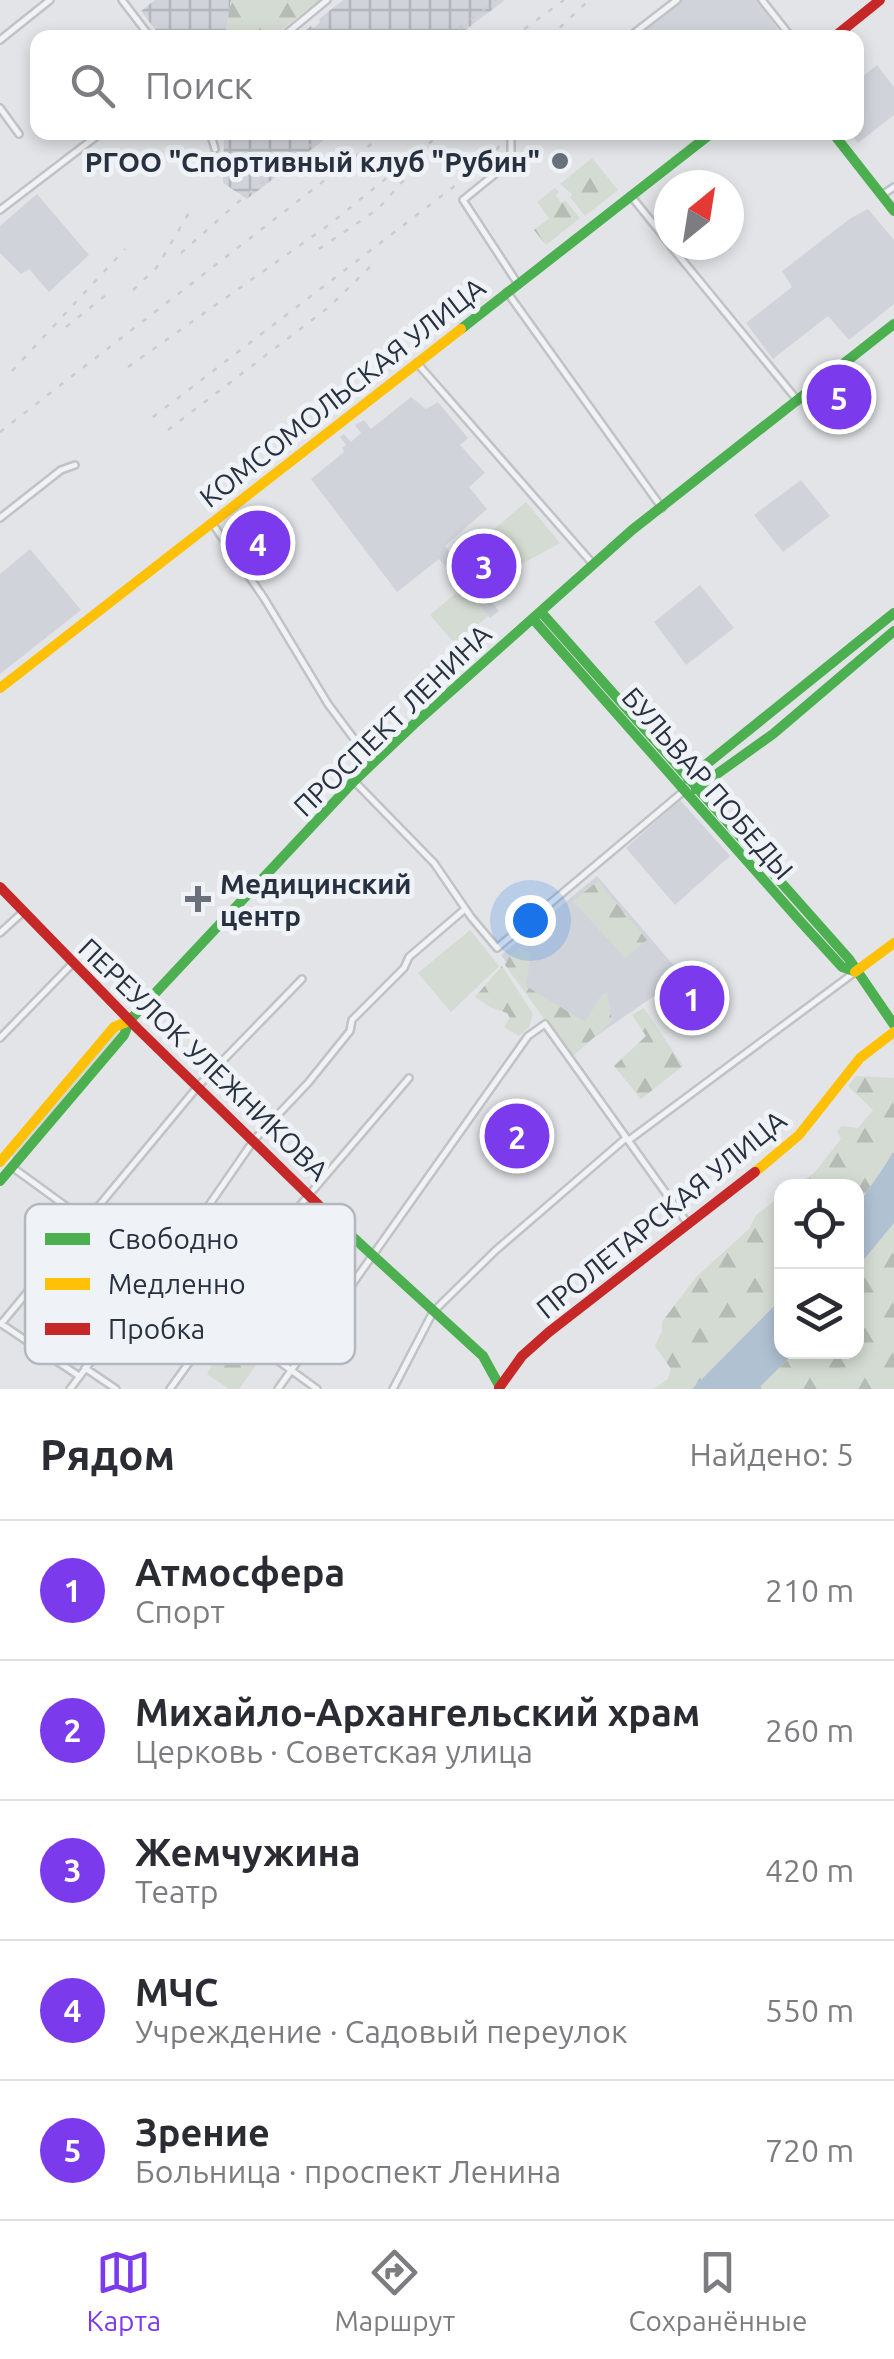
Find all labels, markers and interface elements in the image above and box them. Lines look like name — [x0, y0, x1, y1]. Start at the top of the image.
search box — [30, 30, 864, 140]
icon: search — [65, 58, 120, 113]
text: Поиск — [145, 64, 253, 106]
place label: РГОО "Спортивный клуб "Рубин" — [85, 146, 540, 177]
marker: РГОО "Спортивный клуб "Рубин" — [549, 150, 571, 172]
north arrow — [654, 170, 744, 260]
street label: КОМСОМОЛЬСКАЯ УЛИЦА — [193, 271, 491, 513]
pin: 5 — [806, 360, 872, 434]
pin: 4 — [226, 506, 290, 580]
pin: 3 — [452, 528, 516, 604]
street label: ПРОСПЕКТ ЛЕНИНА — [287, 618, 497, 822]
street label: БУЛЬВАР ПОБЕДЫ — [616, 681, 800, 885]
place label: Медицинский центр — [220, 868, 411, 931]
marker: Медицинский центр — [185, 886, 211, 912]
your location — [505, 895, 556, 946]
street label: ПЕРЕУЛОК УЛЕЖНИКОВА — [73, 932, 335, 1186]
pin: 1 — [660, 960, 724, 1036]
pin: 2 — [484, 1098, 550, 1174]
street label: ПРОЛЕТАРСКАЯ УЛИЦА — [530, 1104, 792, 1324]
map controls — [774, 1179, 864, 1359]
button: locate — [774, 1179, 864, 1269]
legend — [25, 1204, 355, 1364]
text: Свободно — [108, 1223, 239, 1254]
text: Медленно — [108, 1268, 246, 1299]
button: layers — [774, 1269, 864, 1359]
text: Пробка — [108, 1313, 205, 1344]
text: Рядом — [40, 1431, 175, 1478]
text: Найдено: 5 — [689, 1436, 854, 1472]
text: Атмосфера — [135, 1551, 345, 1593]
text: 1 — [63, 1572, 82, 1608]
text: 210 m — [765, 1572, 854, 1608]
text: Спорт — [135, 1593, 225, 1629]
text: Михайло-Архангельский храм — [135, 1691, 700, 1733]
text: 2 — [63, 1712, 82, 1748]
text: 260 m — [765, 1712, 854, 1748]
text: Церковь · Советская улица — [135, 1733, 533, 1769]
text: Жемчужина — [135, 1831, 361, 1873]
text: 3 — [63, 1852, 82, 1888]
text: 420 m — [765, 1852, 854, 1888]
text: Театр — [135, 1873, 218, 1909]
text: МЧС — [135, 1971, 218, 2013]
text: 4 — [63, 1992, 82, 2028]
text: 550 m — [765, 1992, 854, 2028]
text: Учреждение · Садовый переулок — [135, 2013, 627, 2049]
text: Зрение — [135, 2111, 270, 2153]
text: 5 — [63, 2132, 82, 2168]
text: 720 m — [765, 2132, 854, 2168]
text: Больница · проспект Ленина — [135, 2153, 561, 2189]
tab: Карта — [87, 2245, 161, 2336]
tab: Маршрут — [334, 2245, 455, 2336]
tab: Сохранённые — [628, 2245, 807, 2336]

